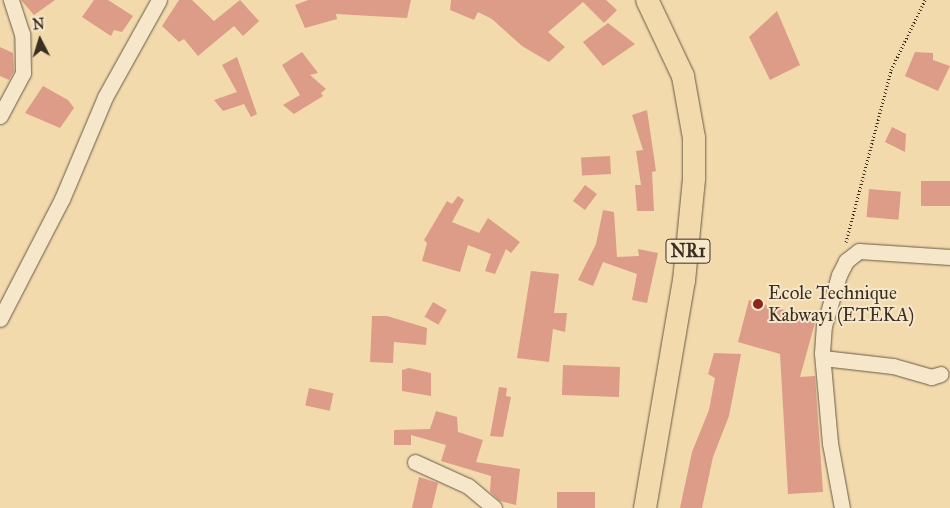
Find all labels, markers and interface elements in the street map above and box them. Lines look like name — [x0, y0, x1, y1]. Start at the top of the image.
north arrow — [15, 15, 65, 65]
text: N — [32, 16, 45, 34]
road number: NR1 — [664, 236, 712, 266]
place label: Ecole Technique Kabwayi (ETEKA) — [768, 282, 914, 326]
marker: Ecole Technique Kabwayi (ETEKA) — [752, 298, 764, 310]

